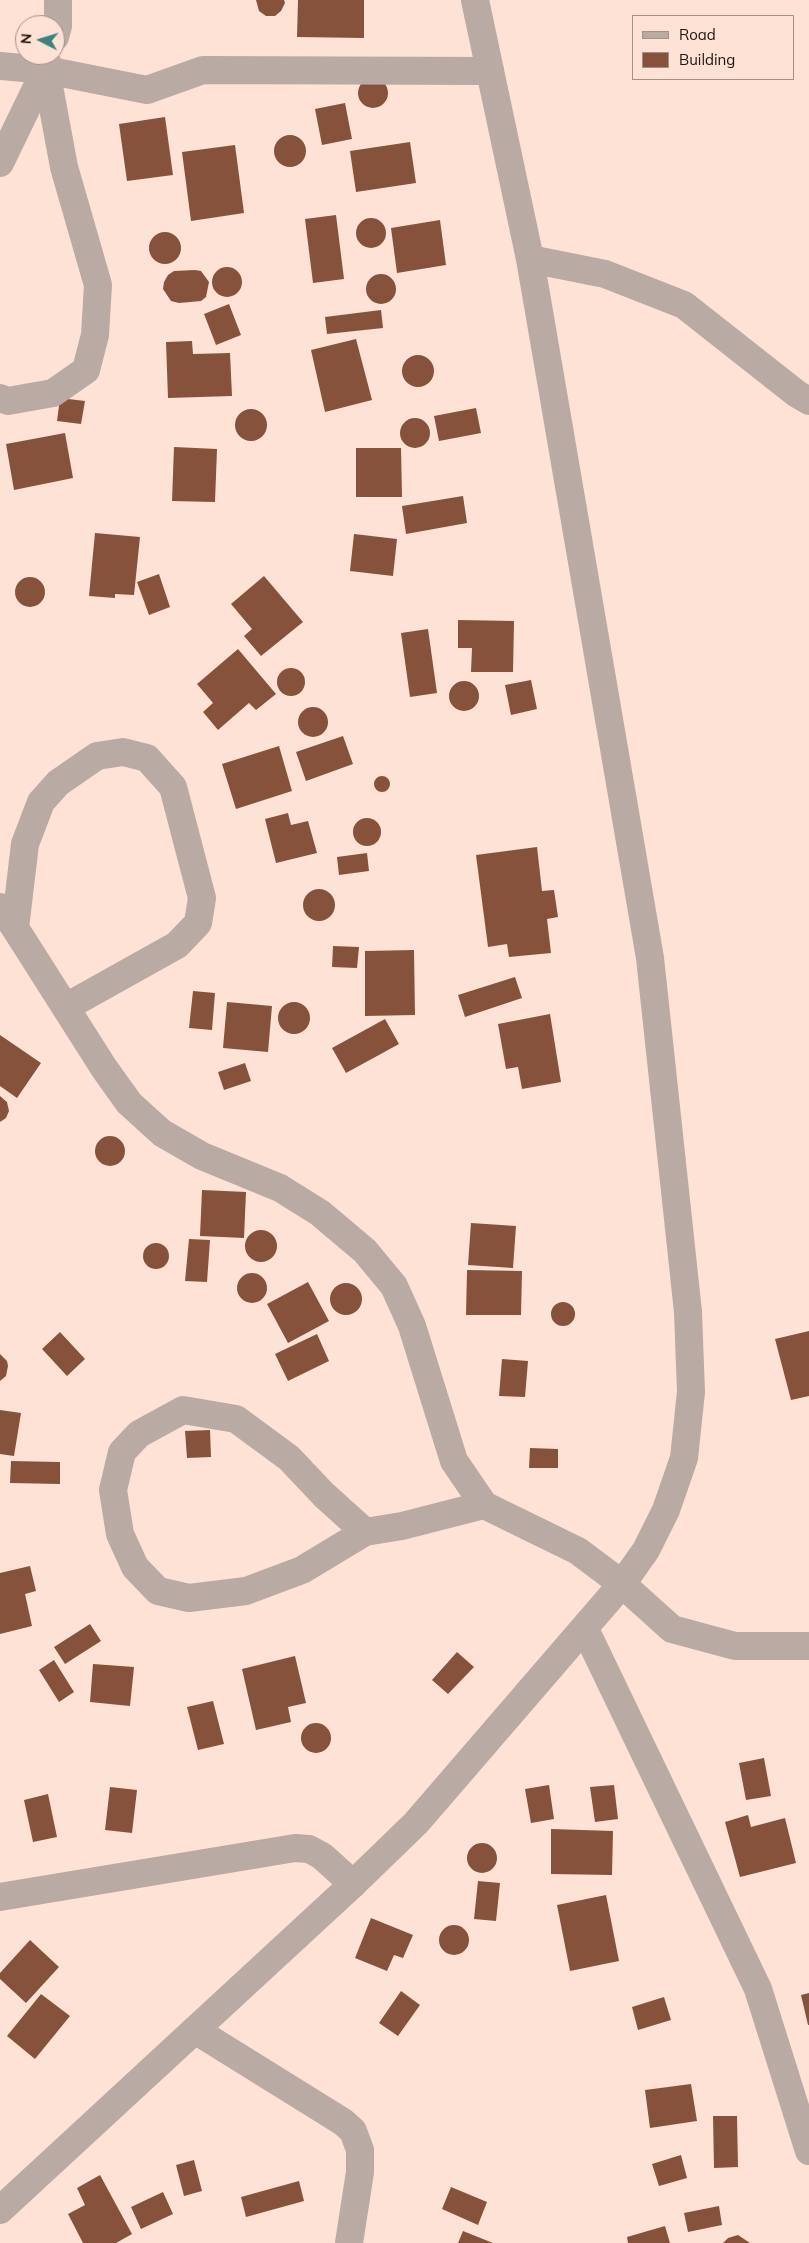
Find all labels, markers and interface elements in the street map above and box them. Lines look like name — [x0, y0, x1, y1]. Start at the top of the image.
north arrow — [15, 15, 65, 65]
legend — [632, 15, 794, 80]
text: Road — [679, 25, 716, 44]
text: N — [17, 33, 35, 45]
text: Building — [679, 50, 735, 69]

